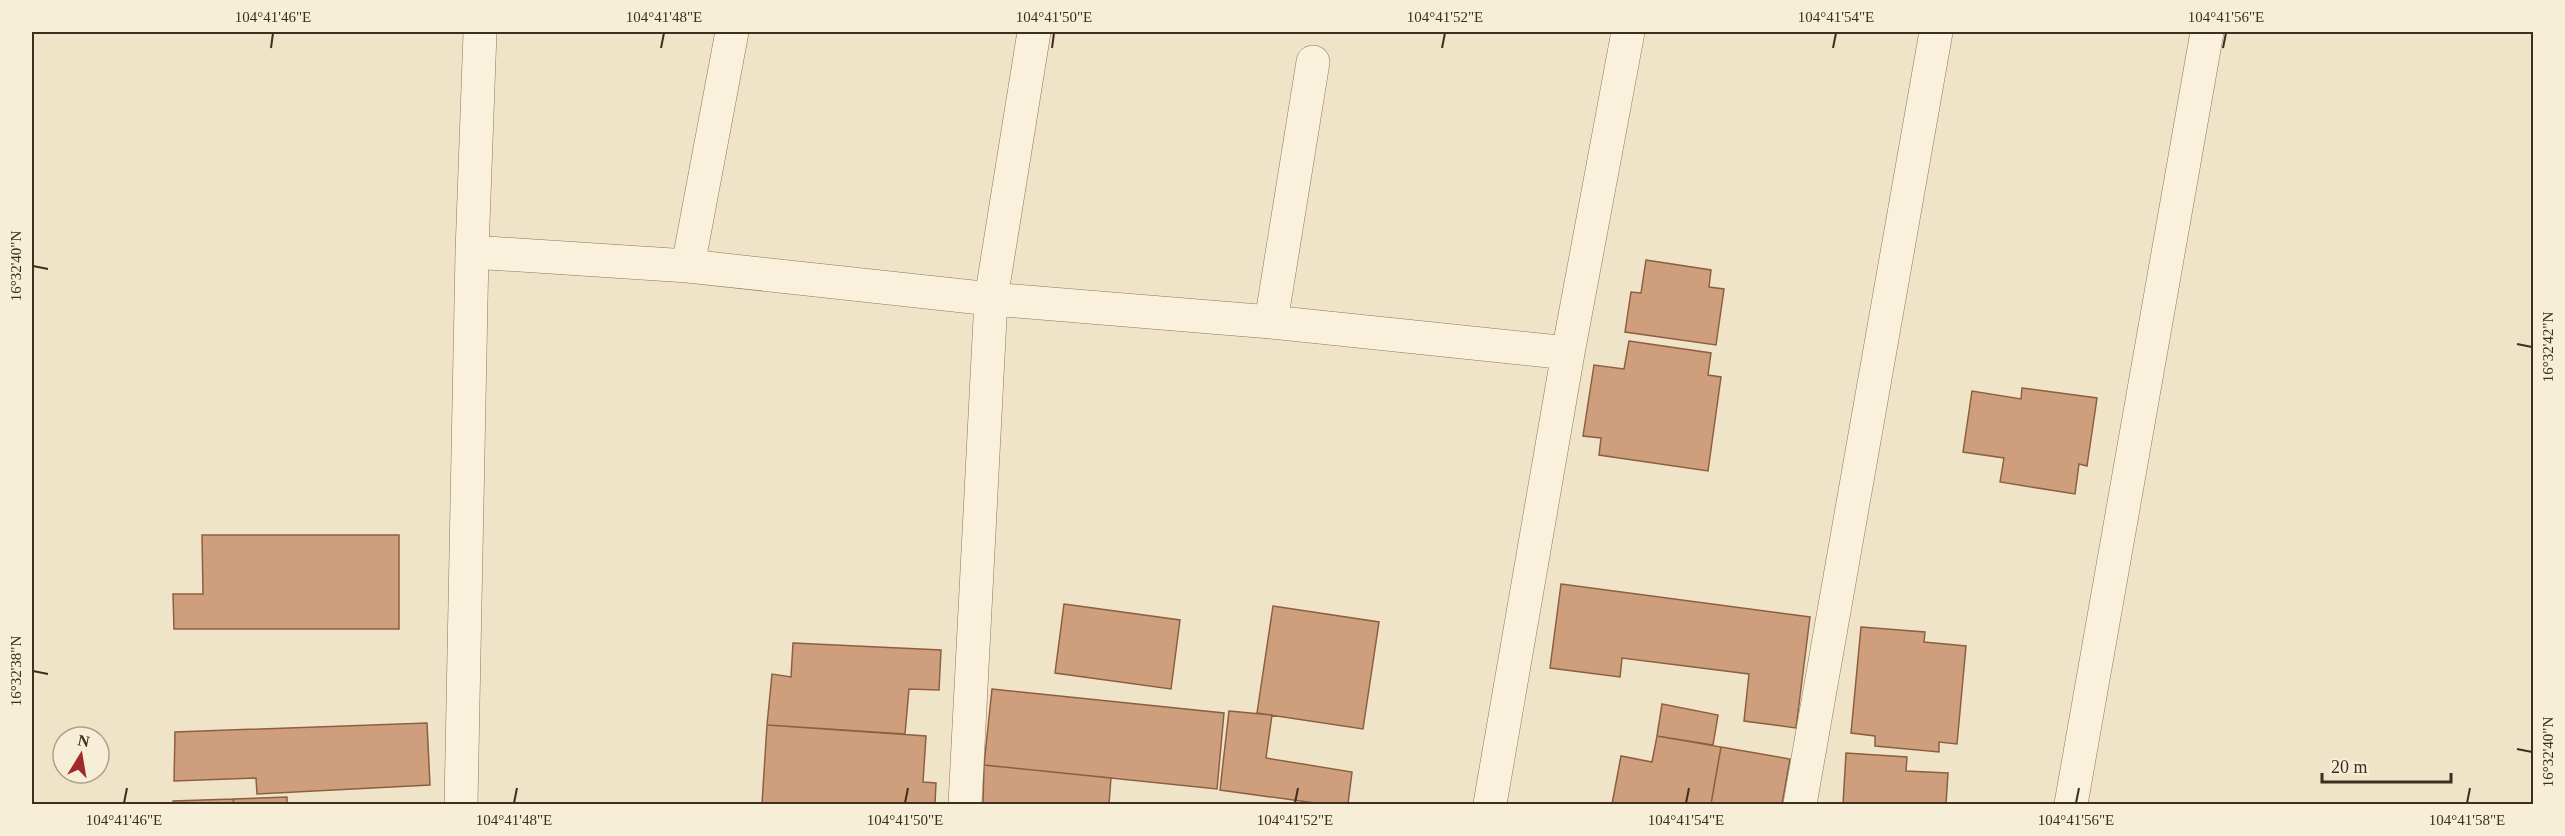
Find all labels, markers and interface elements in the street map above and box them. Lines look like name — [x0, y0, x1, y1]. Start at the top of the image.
text: 104°41'46"E — [235, 9, 311, 25]
text: 104°41'48"E — [626, 9, 702, 25]
text: 104°41'50"E — [1016, 9, 1092, 25]
text: 104°41'52"E — [1407, 9, 1483, 25]
text: 104°41'54"E — [1798, 9, 1874, 25]
text: 104°41'56"E — [2188, 9, 2264, 25]
text: 16°32'40"N — [8, 231, 24, 301]
text: 16°32'42"N — [2540, 312, 2556, 382]
text: 16°32'38"N — [8, 636, 24, 706]
text: 16°32'40"N — [2540, 717, 2556, 787]
north arrow — [51, 725, 111, 785]
text: N — [76, 731, 91, 750]
scale bar — [2322, 746, 2451, 784]
text: 20 m — [2331, 757, 2368, 777]
text: 104°41'46"E — [86, 812, 162, 828]
text: 104°41'48"E — [476, 812, 552, 828]
text: 104°41'50"E — [867, 812, 943, 828]
text: 104°41'52"E — [1257, 812, 1333, 828]
text: 104°41'54"E — [1648, 812, 1724, 828]
text: 104°41'56"E — [2038, 812, 2114, 828]
text: 104°41'58"E — [2429, 812, 2505, 828]

